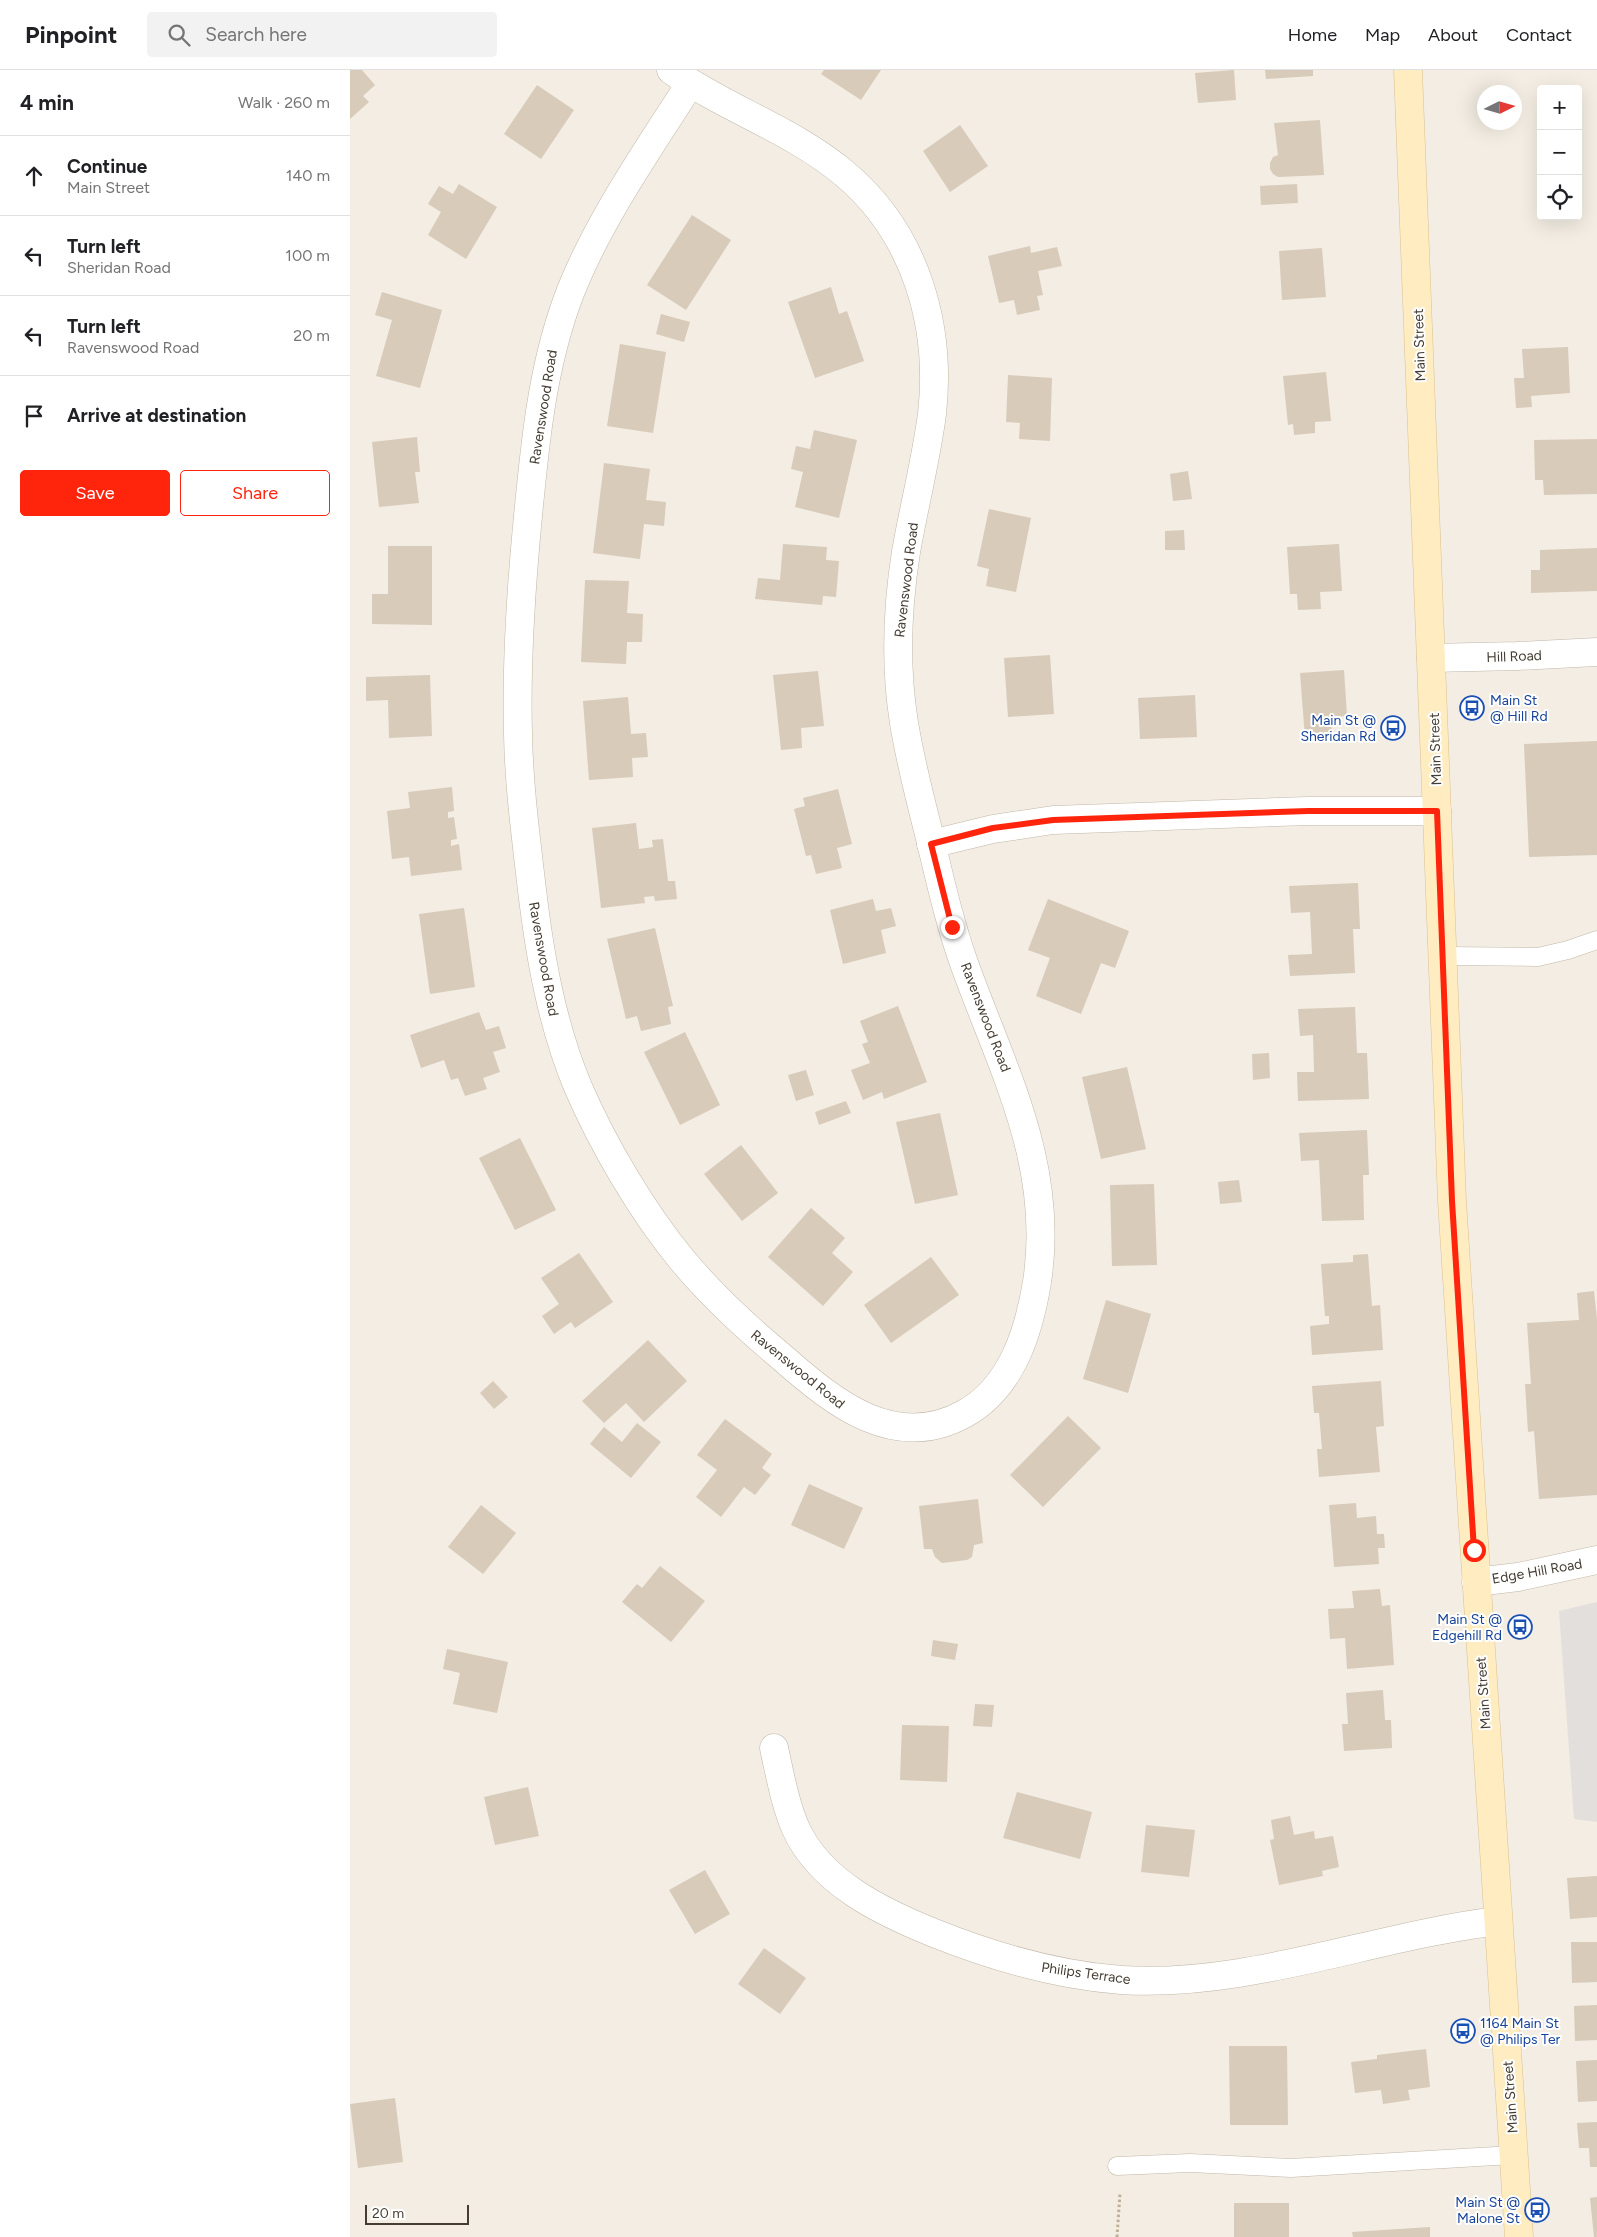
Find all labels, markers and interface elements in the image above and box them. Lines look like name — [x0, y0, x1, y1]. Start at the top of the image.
search box — [147, 12, 497, 57]
text: Pinpoint — [25, 20, 117, 49]
icon: search — [165, 21, 193, 49]
text: Search here — [205, 23, 307, 46]
text: Home — [1288, 24, 1337, 46]
text: Map — [1365, 24, 1400, 46]
text: About — [1428, 24, 1478, 46]
text: Contact — [1506, 24, 1572, 46]
north arrow — [1477, 85, 1522, 130]
map controls — [1537, 85, 1582, 220]
button: + — [1537, 85, 1582, 130]
text: 4 min — [20, 90, 74, 115]
text: Walk · 260 m — [238, 93, 330, 112]
button: − — [1537, 130, 1582, 175]
text: Continue — [67, 155, 147, 178]
icon: ahead — [20, 162, 48, 190]
text: 140 m — [286, 166, 330, 185]
button: locate — [1537, 175, 1582, 220]
text: Main Street — [67, 178, 150, 197]
text: Turn left — [67, 235, 141, 258]
icon: left — [20, 242, 48, 270]
text: 100 m — [285, 246, 330, 265]
text: Sheridan Road — [67, 258, 171, 277]
street label: Main Street — [1410, 308, 1429, 382]
text: Turn left — [67, 315, 141, 338]
icon: left — [20, 322, 48, 350]
text: 20 m — [293, 326, 330, 345]
text: Ravenswood Road — [67, 338, 199, 357]
street label: Ravenswood Road — [526, 349, 561, 466]
icon: arrive — [20, 402, 48, 430]
text: Arrive at destination — [67, 404, 246, 427]
button: Save — [20, 470, 170, 516]
button: Share — [180, 470, 330, 516]
street label: Ravenswood Road — [891, 522, 922, 639]
street label: Hill Road — [1486, 647, 1542, 666]
place label: Main St @ Hill Rd — [1490, 692, 1548, 725]
bus stop icon: Main St @ Hill Rd — [1459, 695, 1485, 721]
place label: Main St @ Sheridan Rd — [1300, 712, 1376, 745]
street label: Main Street — [1426, 712, 1445, 786]
bus stop icon: Main St @ Sheridan Rd — [1380, 715, 1406, 741]
street label: Ravenswood Road — [525, 901, 562, 1018]
route end — [941, 916, 964, 939]
street label: Ravenswood Road — [957, 960, 1014, 1074]
street label: Ravenswood Road — [747, 1326, 848, 1412]
route start — [1463, 1539, 1486, 1562]
street label: Edge Hill Road — [1491, 1555, 1584, 1588]
place label: Main St @ Edgehill Rd — [1432, 1611, 1502, 1644]
bus stop icon: Main St @ Edgehill Rd — [1507, 1614, 1533, 1640]
street label: Main Street — [1472, 1656, 1495, 1730]
street label: Philips Terrace — [1040, 1959, 1132, 1988]
place label: 1164 Main St @ Philips Ter — [1480, 2015, 1561, 2048]
bus stop icon: 1164 Main St @ Philips Ter — [1450, 2018, 1476, 2044]
street label: Main Street — [1499, 2060, 1522, 2134]
place label: Main St @ Malone St — [1455, 2194, 1520, 2227]
bus stop icon: Main St @ Malone St — [1524, 2197, 1550, 2223]
scale bar — [365, 2202, 469, 2225]
text: 20 m — [372, 2205, 404, 2222]

